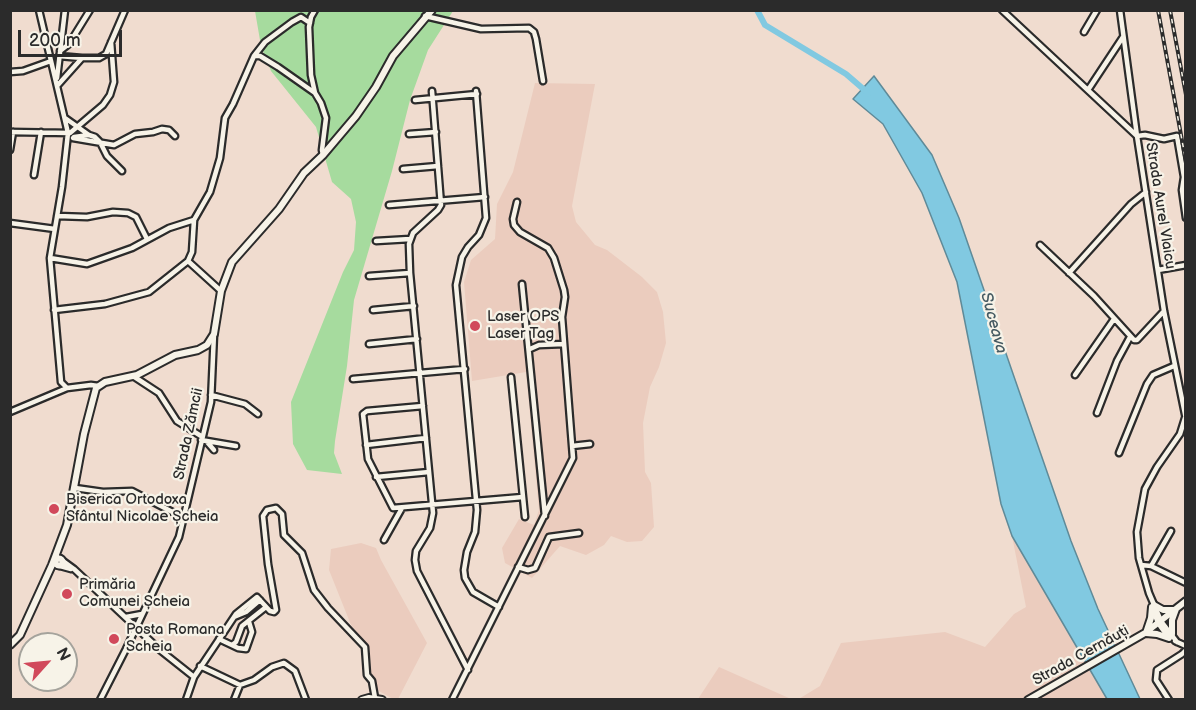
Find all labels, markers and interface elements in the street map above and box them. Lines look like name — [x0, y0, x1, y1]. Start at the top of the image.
scale bar — [21, 18, 124, 56]
text: 200 m — [29, 30, 81, 51]
street label: Strada Aurel Vlaicu — [1141, 141, 1179, 271]
water label: Suceava — [976, 290, 1010, 356]
place label: Laser OPS Laser Tag — [487, 308, 559, 343]
marker: Laser OPS Laser Tag — [468, 319, 482, 333]
street label: Strada Zămcii — [170, 386, 208, 482]
place label: Biserica Ortodoxa Sfântul Nicolae Șcheia — [66, 491, 219, 526]
marker: Biserica Ortodoxa Sfântul Nicolae Șcheia — [47, 502, 61, 516]
place label: Primăria Comunei Șcheia — [79, 576, 190, 611]
marker: Primăria Comunei Șcheia — [60, 587, 74, 601]
place label: Posta Romana Scheia — [126, 621, 225, 656]
street label: Strada Cernăuți — [1030, 622, 1132, 690]
north arrow — [18, 632, 78, 692]
marker: Posta Romana Scheia — [107, 632, 121, 646]
text: N — [52, 645, 74, 664]

